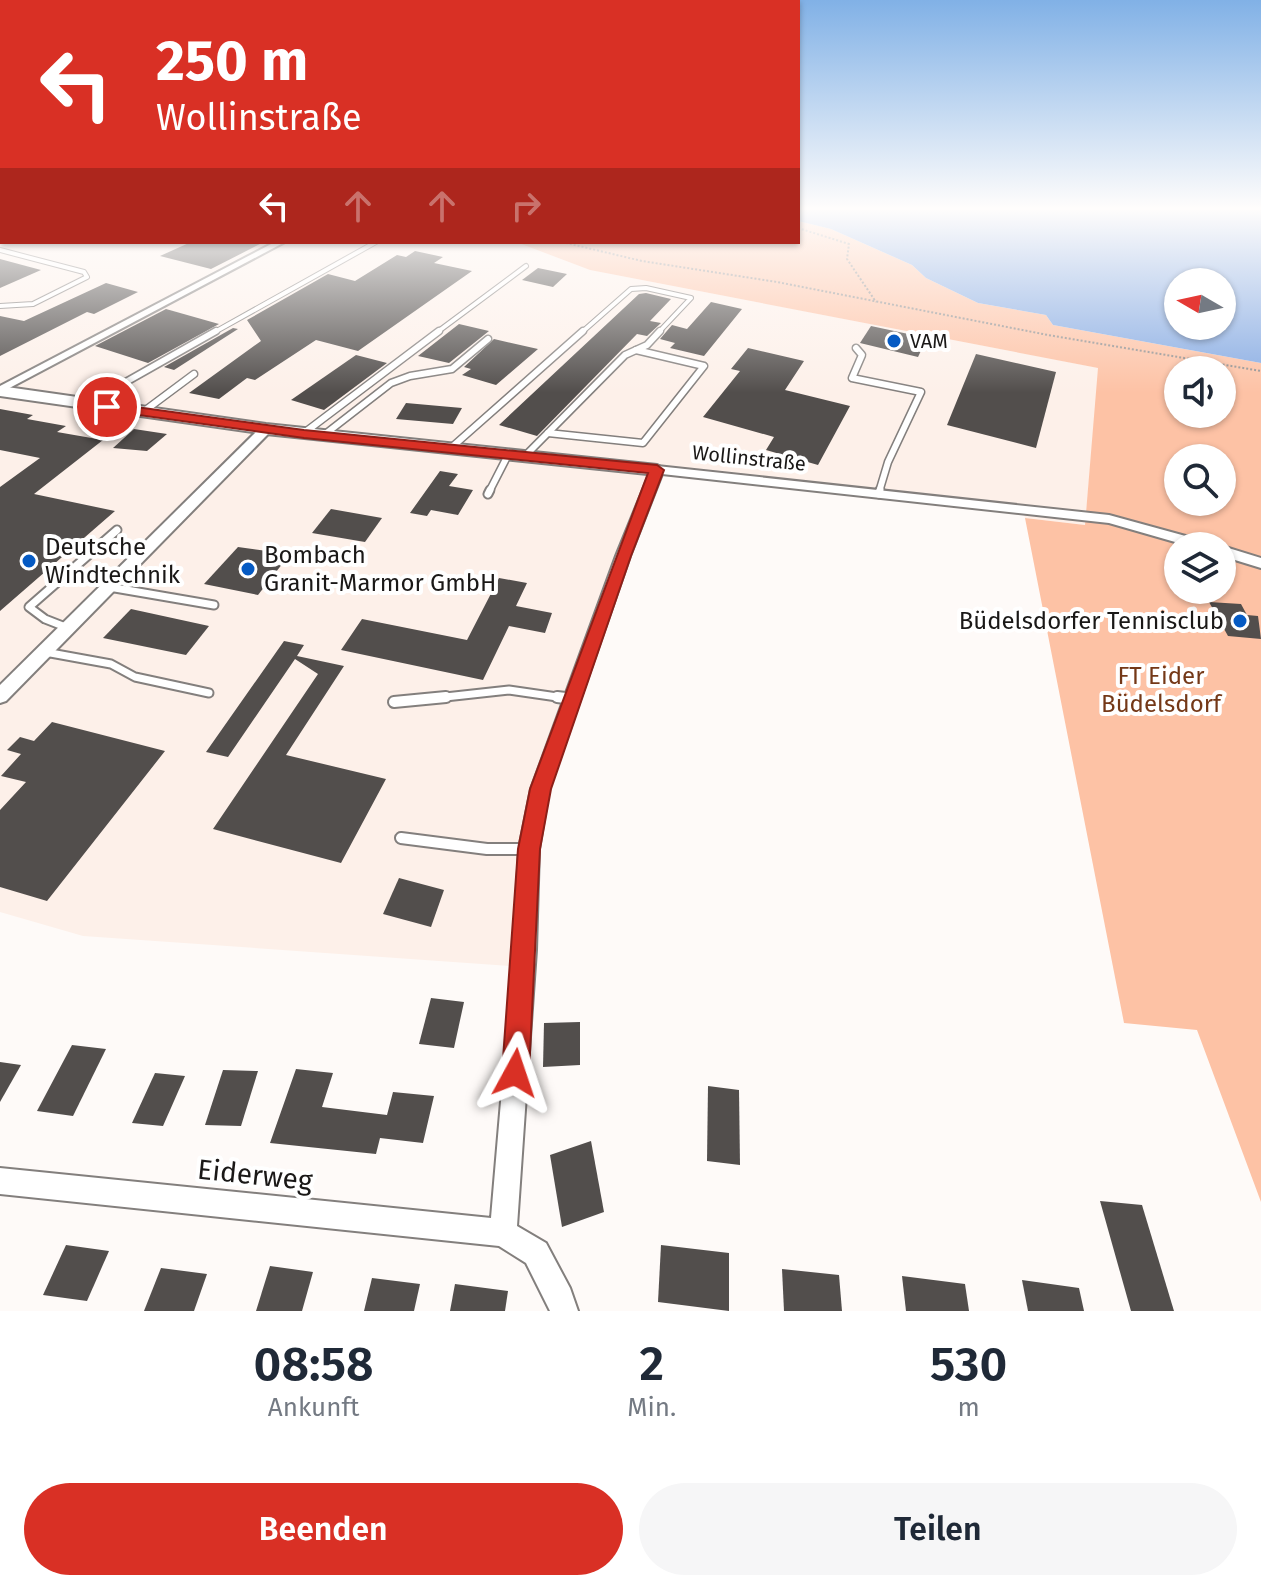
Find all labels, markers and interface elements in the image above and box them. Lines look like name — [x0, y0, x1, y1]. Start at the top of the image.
text: 250 m — [156, 28, 308, 95]
icon: left — [24, 32, 128, 136]
text: Wollinstraße — [156, 96, 362, 140]
icon: left — [252, 184, 296, 228]
icon: ahead — [336, 184, 380, 228]
icon: ahead — [420, 184, 464, 228]
icon: right — [504, 184, 548, 228]
north arrow — [1164, 268, 1236, 340]
map controls — [1164, 268, 1236, 604]
place label: VAM — [910, 329, 948, 353]
marker: VAM — [885, 332, 903, 350]
button: sound — [1164, 356, 1236, 428]
pin — [73, 373, 141, 441]
icon: arrive — [85, 385, 129, 429]
street label: Wollinstraße — [691, 440, 807, 476]
button: search — [1164, 444, 1236, 516]
button: layers — [1164, 532, 1236, 604]
place label: Deutsche Windtechnik — [45, 533, 181, 589]
place label: Bombach Granit-Marmor GmbH — [264, 541, 496, 597]
marker: Deutsche Windtechnik — [20, 552, 38, 570]
marker: Bombach Granit-Marmor GmbH — [239, 560, 257, 578]
place label: Büdelsdorfer Tennisclub — [959, 607, 1224, 635]
marker: Büdelsdorfer Tennisclub — [1231, 612, 1249, 630]
park label: FT Eider Büdelsdorf — [1101, 662, 1223, 718]
position arrow — [473, 1031, 557, 1115]
street label: Eiderweg — [196, 1153, 315, 1197]
text: 08:58 — [254, 1335, 374, 1393]
text: 2 — [640, 1335, 664, 1393]
text: 530 — [930, 1335, 1007, 1393]
text: Ankunft — [268, 1392, 360, 1423]
text: Min. — [627, 1392, 676, 1423]
text: m — [958, 1392, 980, 1423]
button: Beenden — [24, 1483, 623, 1575]
button: Teilen — [639, 1483, 1237, 1575]

